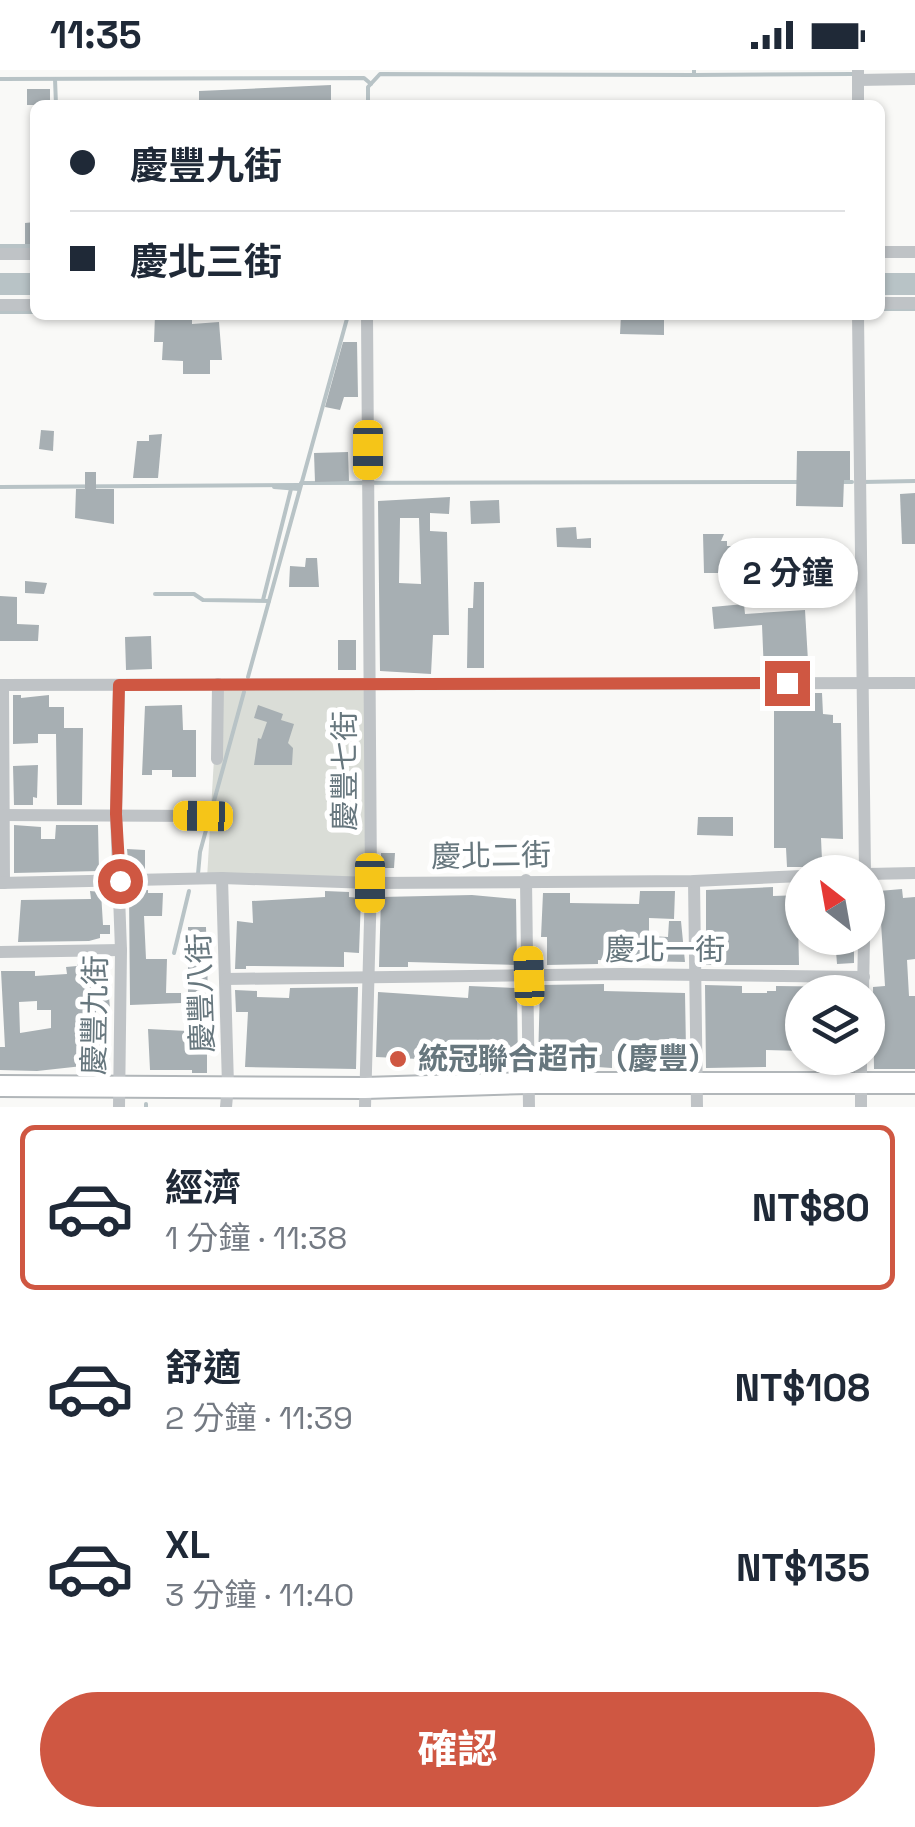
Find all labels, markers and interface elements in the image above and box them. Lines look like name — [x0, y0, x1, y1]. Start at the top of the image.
text: 11:35 — [50, 11, 142, 59]
text: 慶豐九街 — [130, 142, 282, 190]
text: 慶北三街 — [130, 238, 282, 286]
car — [353, 420, 383, 480]
callout: 2 分鐘 — [717, 538, 857, 608]
text: 2 分鐘 — [742, 553, 834, 593]
route end — [765, 661, 810, 706]
street label: 慶豐七街 — [325, 711, 364, 831]
car — [173, 800, 233, 832]
street label: 慶北二街 — [431, 835, 551, 876]
car — [355, 853, 385, 913]
north arrow — [785, 855, 885, 955]
map controls — [785, 855, 885, 1075]
route start — [98, 859, 143, 904]
street label: 慶北一街 — [605, 930, 725, 969]
street label: 慶豐八街 — [179, 932, 222, 1054]
car — [513, 945, 545, 1007]
street label: 慶豐九街 — [74, 955, 115, 1075]
button: layers — [785, 975, 885, 1075]
place label: 統冠聯合超市（慶豐） — [418, 1039, 718, 1078]
marker: 統冠聯合超市（慶豐） — [387, 1048, 409, 1070]
icon: car — [45, 1163, 135, 1253]
text: 經濟 — [165, 1164, 241, 1212]
text: NT$80 — [752, 1184, 870, 1232]
text: 1 分鐘 · 11:38 — [165, 1218, 347, 1258]
icon: car — [45, 1343, 135, 1433]
text: 舒適 — [165, 1344, 241, 1392]
text: NT$108 — [735, 1364, 870, 1412]
text: 2 分鐘 · 11:39 — [165, 1398, 353, 1438]
text: XL — [165, 1521, 210, 1569]
icon: car — [45, 1523, 135, 1613]
text: NT$135 — [736, 1544, 870, 1592]
text: 3 分鐘 · 11:40 — [165, 1575, 354, 1615]
button: 確認 — [40, 1692, 875, 1807]

